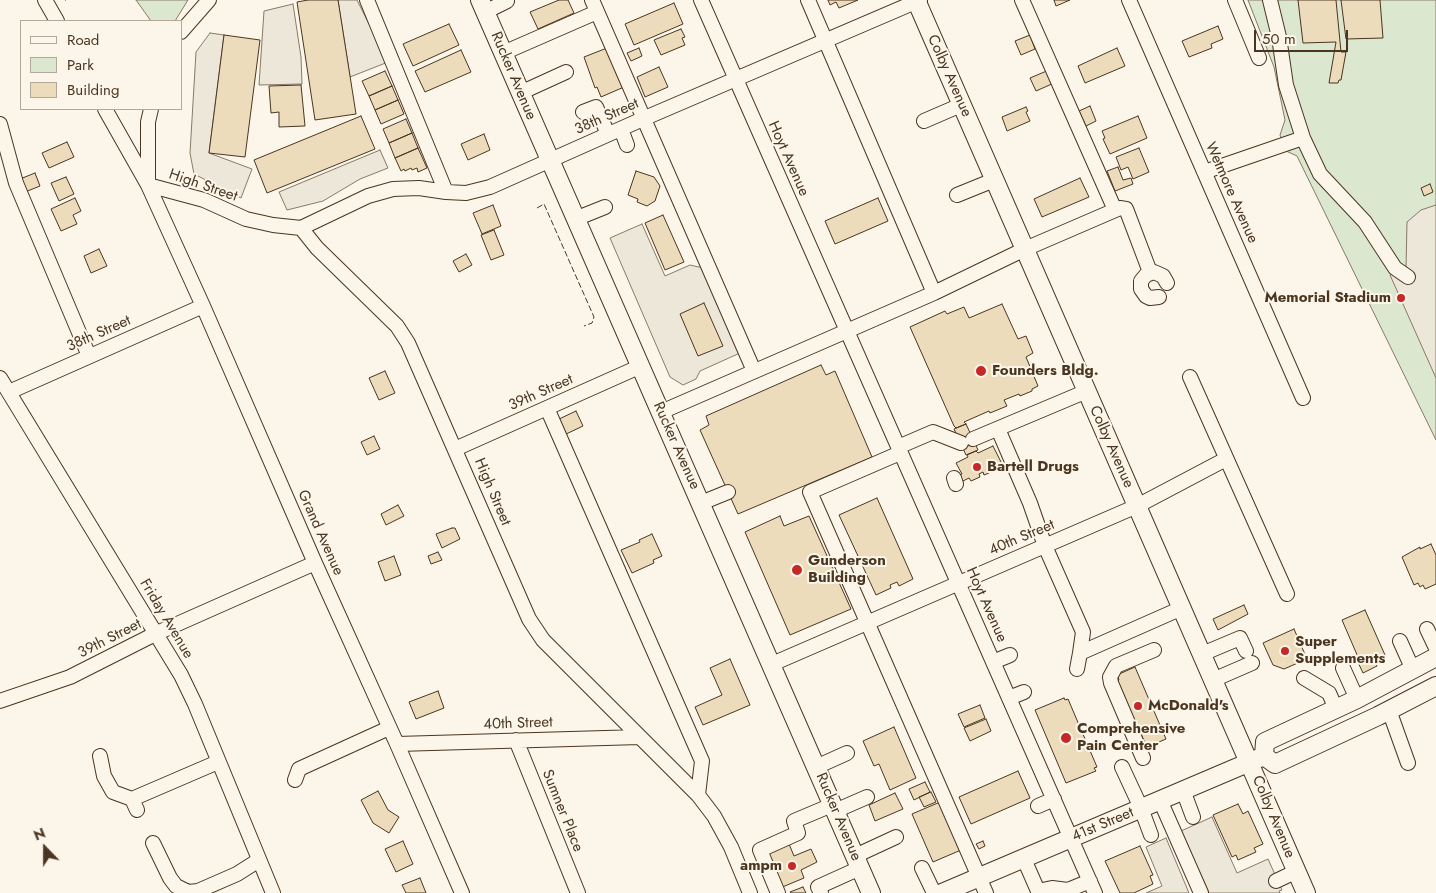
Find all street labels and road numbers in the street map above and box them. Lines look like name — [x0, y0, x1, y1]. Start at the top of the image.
street label: Rucker Avenue — [486, 29, 540, 123]
street label: Colby Avenue — [923, 32, 975, 120]
street label: 38th Street — [572, 95, 642, 139]
street label: Hoyt Avenue — [763, 119, 813, 199]
street label: Wetmore Avenue — [1201, 140, 1261, 246]
street label: High Street — [166, 166, 240, 206]
street label: 38th Street — [64, 312, 134, 356]
street label: 39th Street — [506, 371, 576, 415]
street label: Rucker Avenue — [649, 399, 703, 493]
street label: Colby Avenue — [1085, 403, 1137, 491]
street label: High Street — [470, 456, 514, 528]
street label: Grand Avenue — [293, 487, 347, 579]
street label: 40th Street — [986, 516, 1058, 560]
street label: Hoyt Avenue — [961, 565, 1011, 645]
street label: Friday Avenue — [135, 576, 197, 662]
street label: 39th Street — [75, 615, 145, 663]
street label: 40th Street — [483, 714, 553, 734]
street label: Sumner Place — [537, 767, 587, 855]
street label: Rucker Avenue — [811, 770, 865, 864]
street label: Colby Avenue — [1248, 773, 1298, 861]
street label: 41st Street — [1069, 804, 1137, 846]

